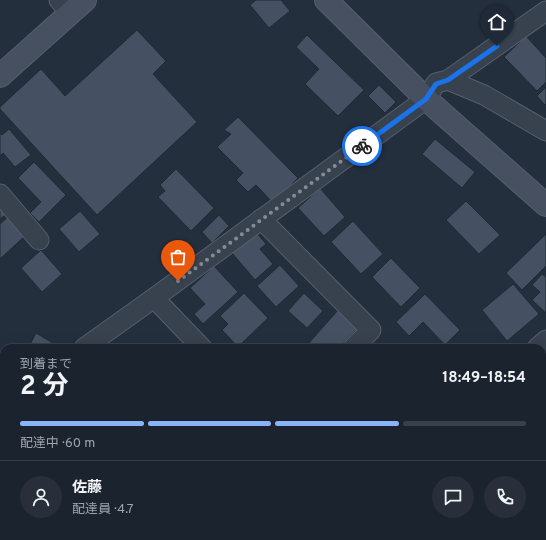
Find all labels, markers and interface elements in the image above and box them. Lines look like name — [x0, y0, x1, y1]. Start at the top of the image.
pin — [480, 5, 514, 46]
icon: home — [486, 11, 508, 33]
courier — [342, 126, 382, 166]
icon: bike — [351, 135, 373, 157]
pin — [161, 240, 195, 281]
icon: bag — [167, 246, 189, 268]
text: 到着まで — [20, 357, 72, 373]
text: 18:49–18:54 — [442, 369, 526, 388]
text: 2 分 — [20, 371, 68, 404]
text: 配達中 · 60 m — [20, 436, 95, 452]
button: person — [20, 476, 62, 518]
button: chat — [432, 476, 474, 518]
button: phone — [484, 476, 526, 518]
text: 佐藤 — [72, 479, 102, 498]
text: 配達員 · 4.7 — [72, 502, 134, 518]

